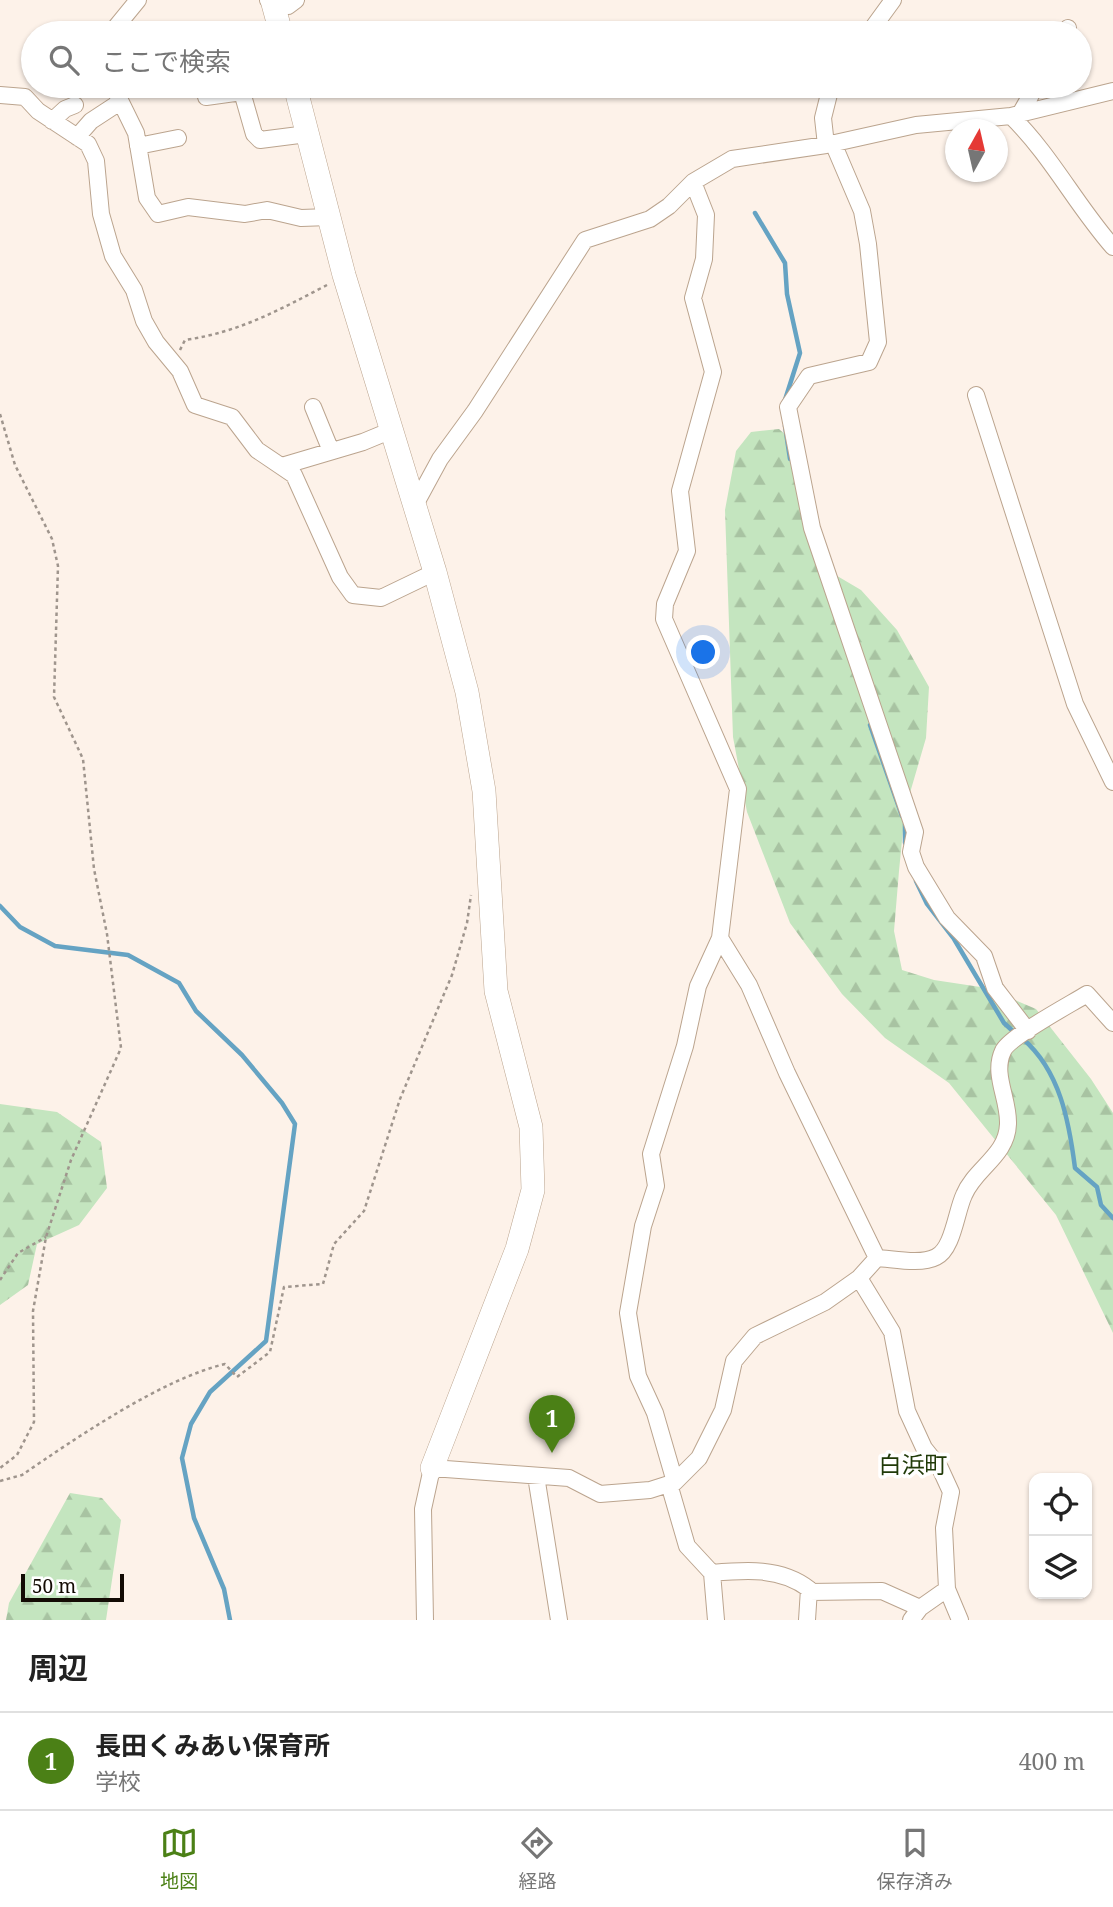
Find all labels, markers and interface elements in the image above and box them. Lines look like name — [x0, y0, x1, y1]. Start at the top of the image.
search box — [21, 21, 1092, 98]
icon: search — [45, 41, 83, 79]
text: ここで検索 — [101, 43, 231, 79]
north arrow — [945, 119, 1008, 182]
your location — [686, 635, 720, 669]
pin: 1 — [529, 1395, 575, 1453]
district label: 白浜町 — [879, 1448, 948, 1480]
map controls — [1029, 1473, 1092, 1599]
button: locate — [1029, 1473, 1092, 1536]
button: layers — [1029, 1536, 1092, 1599]
scale bar — [21, 1571, 124, 1603]
text: 50 m — [32, 1573, 76, 1599]
text: 周辺 — [28, 1647, 88, 1688]
text: 長田くみあい保育所 — [95, 1727, 330, 1763]
text: 1 — [45, 1745, 58, 1777]
text: 400 m — [1019, 1745, 1085, 1777]
text: 学校 — [95, 1765, 141, 1797]
tab: 地図 — [160, 1824, 198, 1894]
tab: 経路 — [518, 1824, 557, 1894]
tab: 保存済み — [877, 1824, 953, 1894]

